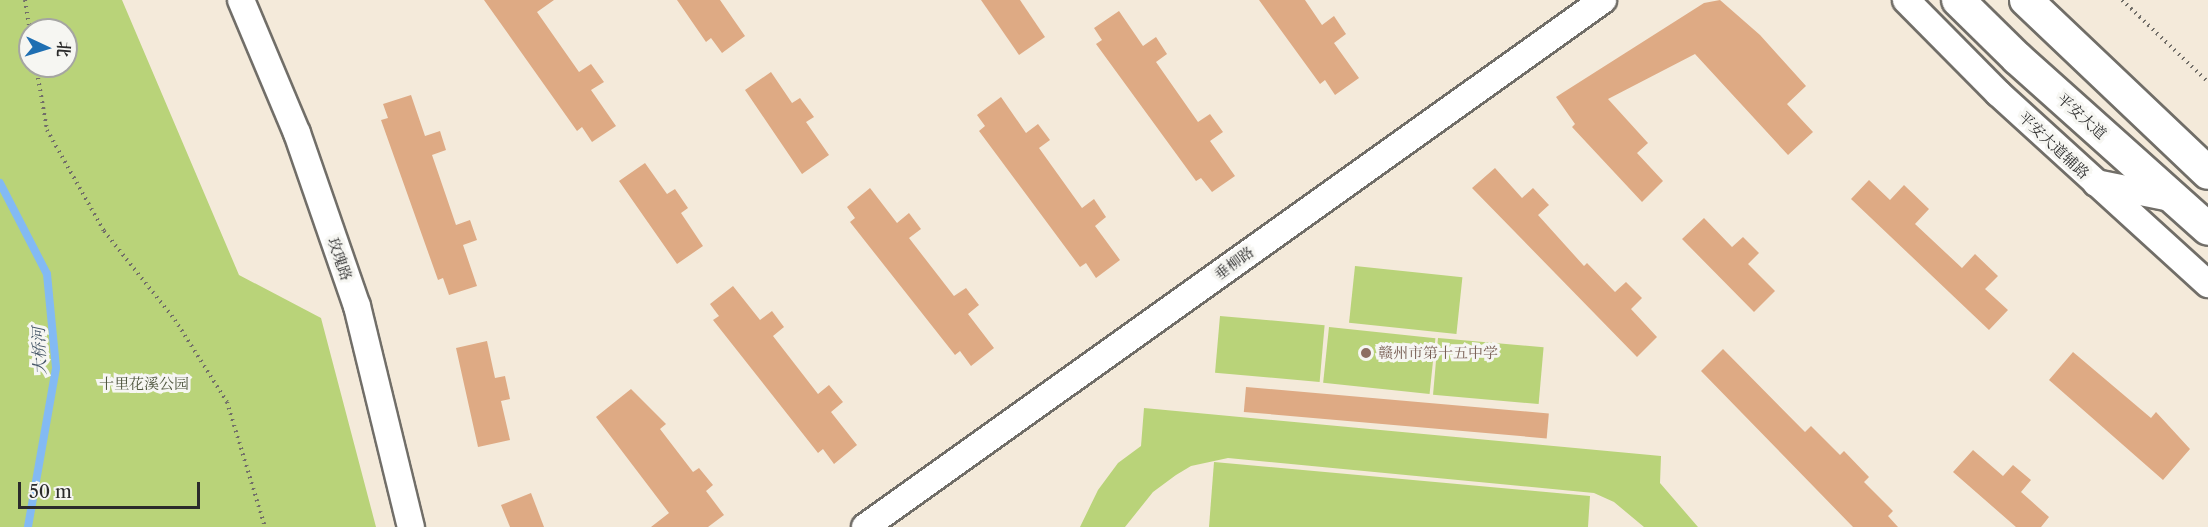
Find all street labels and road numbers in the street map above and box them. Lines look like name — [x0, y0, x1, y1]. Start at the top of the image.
street label: 平安大道 — [2054, 89, 2110, 143]
street label: 平安大道辅路 — [2015, 108, 2093, 182]
street label: 玫瑰路 — [324, 235, 356, 283]
street label: 垂柳路 — [1211, 242, 1257, 284]

